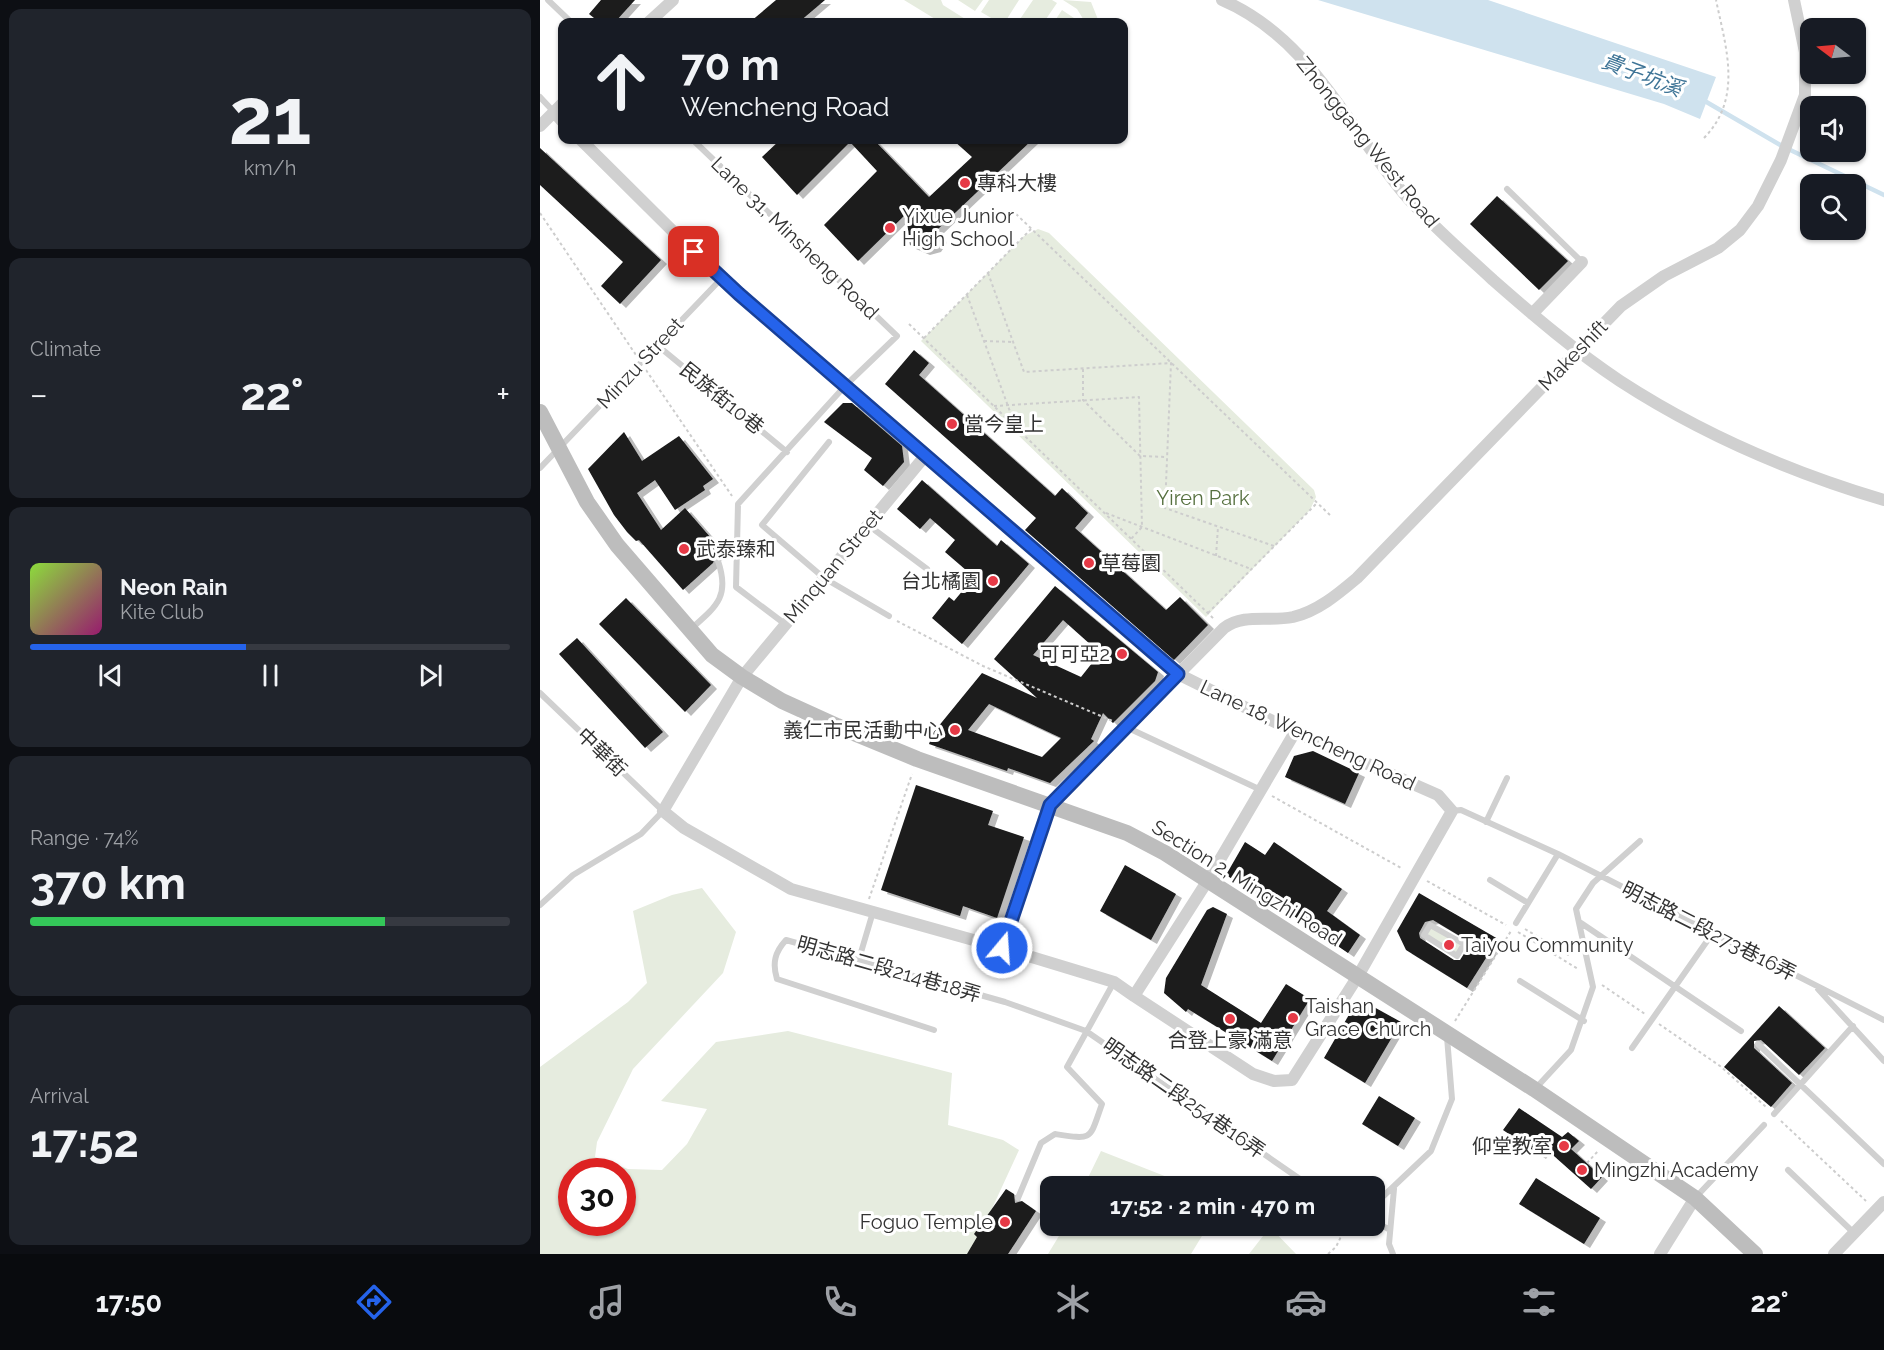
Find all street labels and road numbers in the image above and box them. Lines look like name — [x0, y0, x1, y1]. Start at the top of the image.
street label: Zhonggang West Road — [1292, 52, 1444, 232]
street label: Lane 31, Minsheng Road — [706, 152, 884, 324]
street label: Minzu Street — [592, 312, 688, 414]
street label: Makeshift — [1533, 314, 1613, 395]
street label: 民族街10巷 — [675, 357, 769, 439]
street label: Minquan Street — [779, 504, 888, 628]
street label: Lane 18, Wencheng Road — [1197, 674, 1419, 796]
street label: 中華街 — [572, 723, 632, 781]
street label: Section 2, Mingzhi Road — [1148, 815, 1346, 951]
street label: 明志路二段273巷16弄 — [1618, 877, 1800, 985]
street label: 明志路二段214巷18弄 — [794, 931, 984, 1007]
street label: 明志路二段254巷16弄 — [1098, 1033, 1270, 1163]

